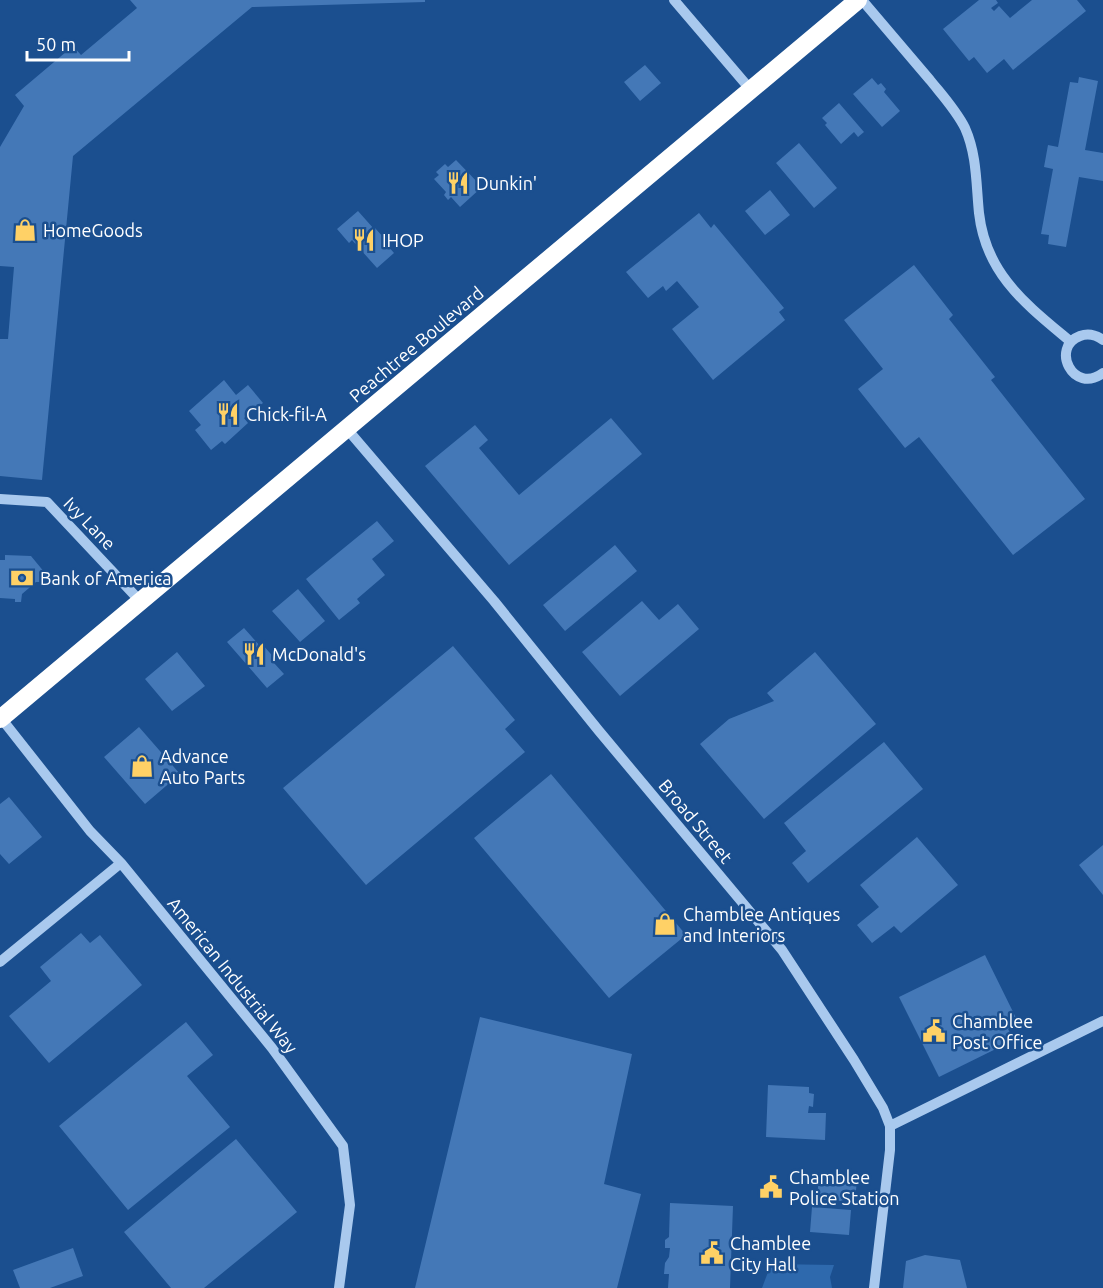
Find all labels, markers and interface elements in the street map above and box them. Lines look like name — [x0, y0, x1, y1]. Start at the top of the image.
scale bar — [27, 24, 129, 62]
text: 50 m — [36, 34, 76, 54]
restaurant icon: Dunkin' — [445, 170, 471, 196]
place label: Dunkin' — [476, 173, 537, 193]
shop icon: HomeGoods — [12, 217, 38, 243]
place label: HomeGoods — [43, 220, 143, 240]
restaurant icon: IHOP — [351, 227, 377, 253]
place label: IHOP — [382, 230, 424, 250]
street label: Peachtree Boulevard — [345, 282, 487, 406]
restaurant icon: Chick-fil-A — [215, 401, 241, 427]
place label: Chick-fil-A — [246, 404, 327, 424]
street label: Ivy Lane — [60, 493, 120, 553]
bank icon: Bank of America — [9, 565, 35, 591]
place label: Bank of America — [40, 568, 172, 588]
restaurant icon: McDonald's — [241, 641, 267, 667]
place label: McDonald's — [272, 644, 366, 664]
place label: Advance Auto Parts — [160, 746, 245, 787]
shop icon: Advance Auto Parts — [129, 753, 155, 779]
street label: Broad Street — [655, 775, 737, 867]
street label: American Industrial Way — [164, 893, 302, 1057]
place label: Chamblee Antiques and Interiors — [683, 904, 841, 945]
shop icon: Chamblee Antiques and Interiors — [652, 911, 678, 937]
place label: Chamblee Post Office — [952, 1011, 1042, 1052]
public building icon: Chamblee Post Office — [921, 1018, 947, 1044]
place label: Chamblee Police Station — [789, 1167, 900, 1208]
public building icon: Chamblee Police Station — [758, 1174, 784, 1200]
place label: Chamblee City Hall — [730, 1233, 811, 1274]
public building icon: Chamblee City Hall — [699, 1240, 725, 1266]

